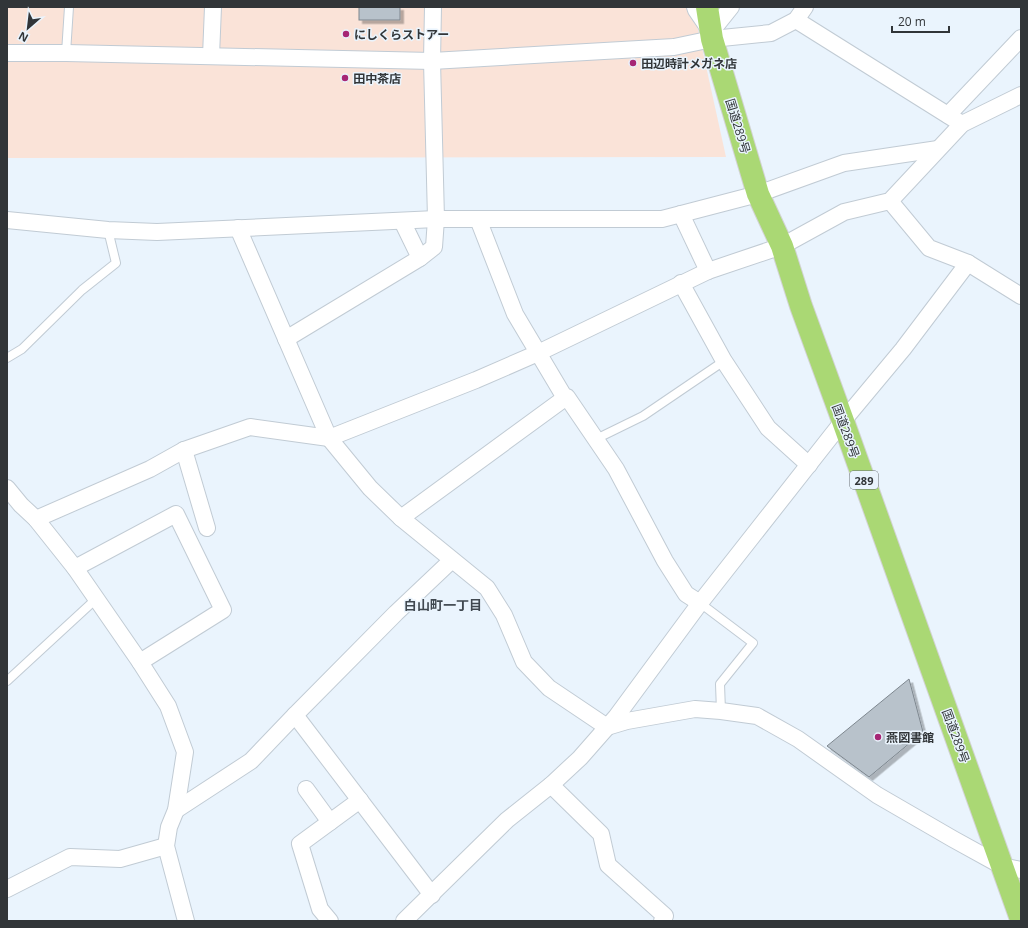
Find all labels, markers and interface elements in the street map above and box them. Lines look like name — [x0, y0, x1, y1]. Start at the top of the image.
north arrow — [8, 8, 48, 48]
scale bar — [892, 8, 949, 34]
text: 20 m — [898, 13, 926, 30]
place label: にしくらストアー — [354, 26, 449, 43]
text: N — [16, 29, 31, 46]
marker: にしくらストアー — [341, 29, 351, 39]
place label: 田辺時計メガネ店 — [641, 55, 737, 72]
marker: 田辺時計メガネ店 — [628, 58, 638, 68]
place label: 田中茶店 — [353, 70, 401, 87]
marker: 田中茶店 — [340, 73, 350, 83]
street label: 国道289号 — [722, 96, 754, 156]
street label: 国道289号 — [828, 402, 864, 460]
road number: 289 — [850, 471, 878, 489]
district label: 白山町一丁目 — [404, 596, 482, 614]
street label: 国道289号 — [938, 707, 974, 765]
place label: 燕図書館 — [886, 729, 934, 746]
marker: 燕図書館 — [873, 732, 883, 742]

